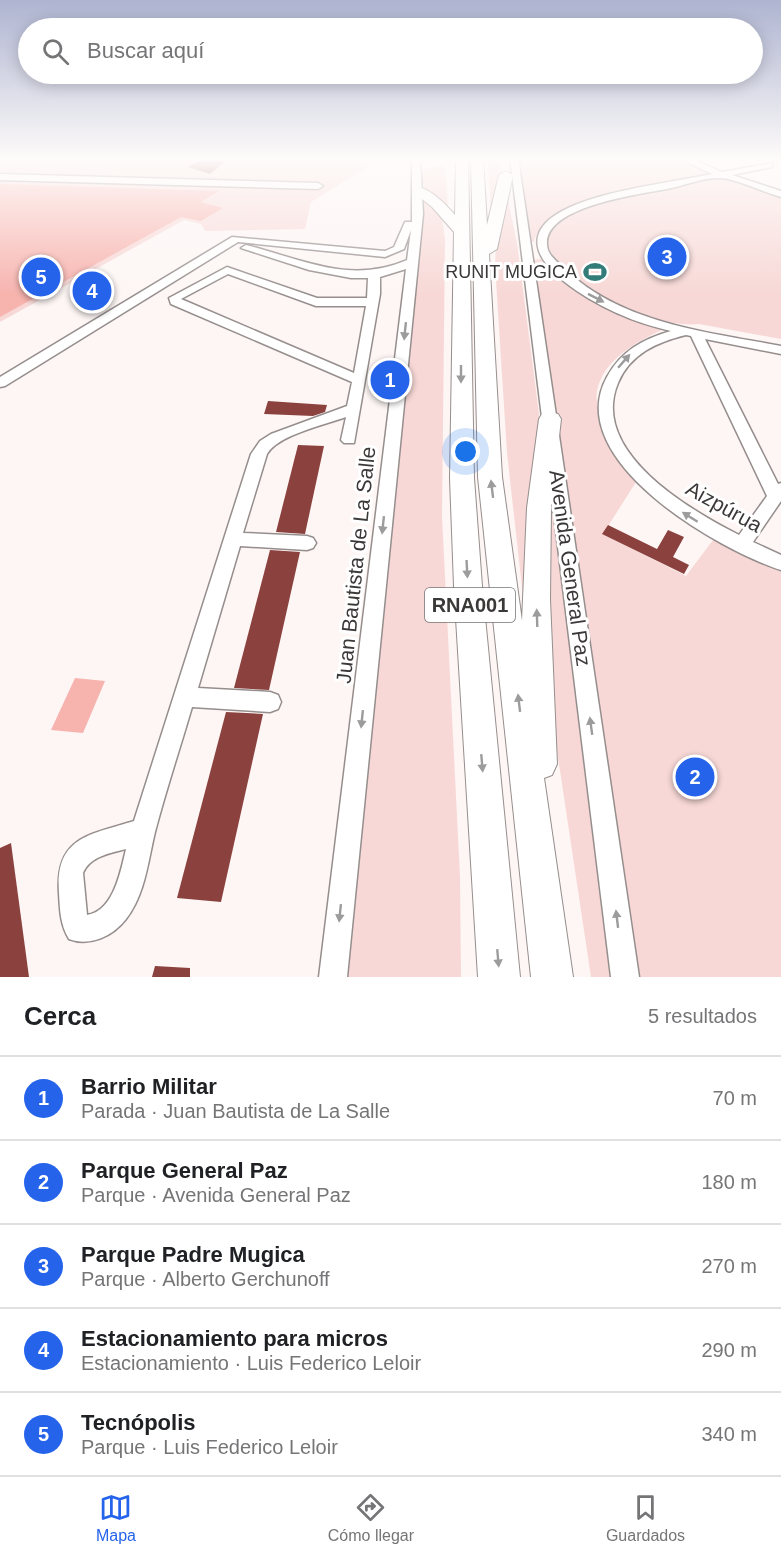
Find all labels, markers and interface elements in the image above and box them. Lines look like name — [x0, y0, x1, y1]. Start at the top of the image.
search box — [18, 18, 763, 84]
icon: search — [39, 35, 72, 68]
text: Buscar aquí — [87, 38, 204, 63]
pin: 3 — [648, 234, 686, 280]
pin: 5 — [22, 254, 60, 300]
sports icon: RUNIT MUGICA — [582, 259, 608, 285]
place label: RUNIT MUGICA — [445, 262, 577, 282]
pin: 4 — [72, 268, 112, 314]
one-way arrow — [588, 293, 605, 303]
one-way arrow — [400, 322, 410, 341]
one-way arrow — [617, 354, 630, 369]
pin: 1 — [370, 358, 410, 403]
one-way arrow — [456, 364, 466, 383]
your location — [451, 437, 480, 466]
street label: Juan Bautista de La Salle — [332, 445, 379, 685]
street label: Avenida General Paz — [545, 468, 596, 668]
street label: Aizpúrua — [682, 476, 766, 537]
one-way arrow — [487, 479, 496, 498]
one-way arrow — [682, 512, 698, 523]
one-way arrow — [378, 516, 388, 535]
one-way arrow — [463, 559, 472, 578]
road number: RNA001 — [425, 588, 515, 622]
one-way arrow — [532, 608, 542, 627]
one-way arrow — [514, 694, 524, 713]
one-way arrow — [357, 709, 366, 728]
one-way arrow — [587, 716, 596, 735]
one-way arrow — [477, 754, 487, 773]
pin: 2 — [676, 754, 714, 800]
one-way arrow — [335, 903, 345, 922]
one-way arrow — [613, 909, 622, 928]
one-way arrow — [493, 948, 503, 967]
text: Cerca — [24, 1001, 96, 1031]
text: 5 resultados — [648, 1005, 757, 1027]
text: Barrio Militar — [81, 1074, 217, 1099]
text: 1 — [38, 1087, 49, 1109]
text: 70 m — [713, 1087, 757, 1109]
text: Parada · Juan Bautista de La Salle — [81, 1100, 390, 1122]
text: Parque General Paz — [81, 1158, 288, 1183]
text: 2 — [38, 1171, 49, 1193]
text: 180 m — [701, 1171, 757, 1193]
text: Parque · Avenida General Paz — [81, 1184, 351, 1206]
text: Parque Padre Mugica — [81, 1242, 305, 1267]
text: 3 — [38, 1255, 49, 1277]
text: 270 m — [701, 1255, 757, 1277]
text: Parque · Alberto Gerchunoff — [81, 1268, 330, 1290]
text: Estacionamiento para micros — [81, 1326, 388, 1351]
text: 4 — [38, 1339, 49, 1361]
text: 290 m — [701, 1339, 757, 1361]
text: Estacionamiento · Luis Federico Leloir — [81, 1352, 421, 1374]
text: Tecnópolis — [81, 1410, 196, 1435]
text: 5 — [38, 1423, 49, 1445]
text: 340 m — [701, 1423, 757, 1445]
text: Parque · Luis Federico Leloir — [81, 1436, 338, 1458]
tab: Mapa — [96, 1491, 136, 1545]
tab: Cómo llegar — [328, 1491, 414, 1545]
tab: Guardados — [606, 1491, 685, 1545]

